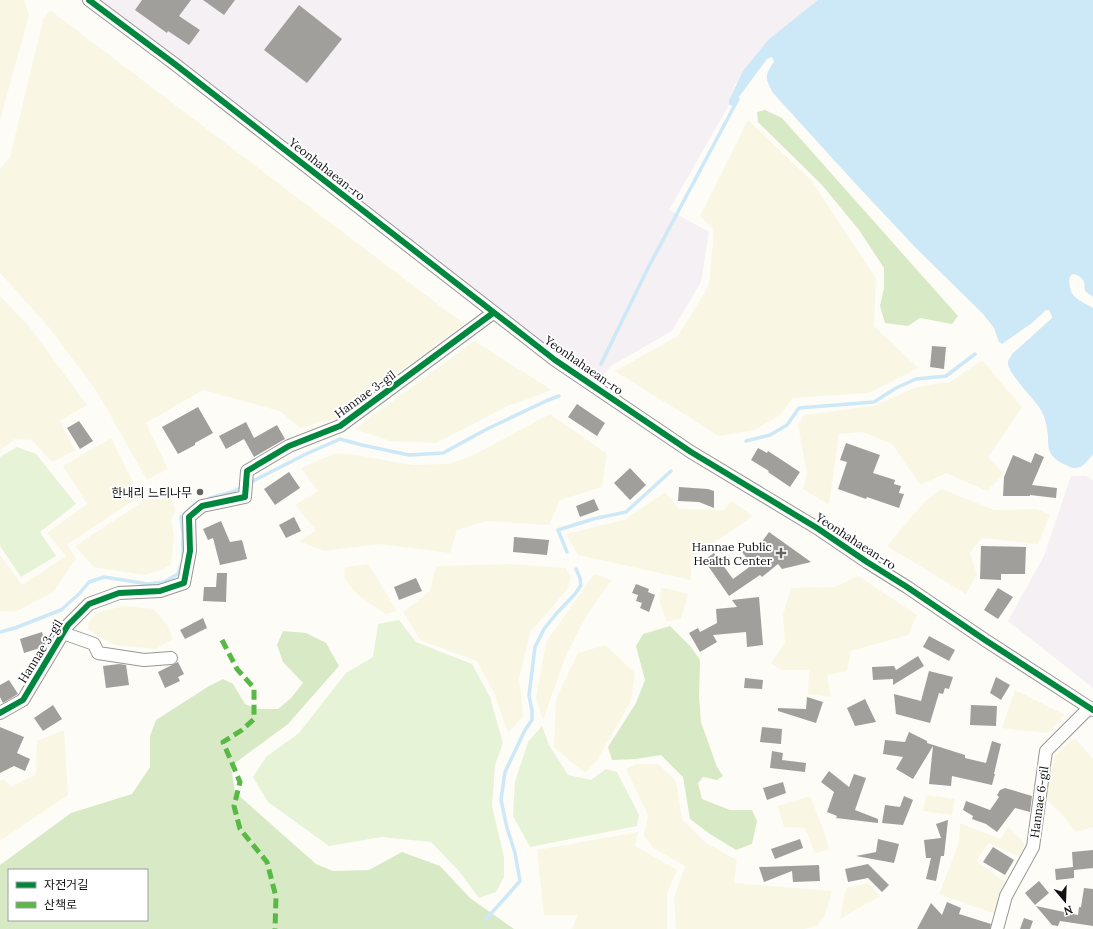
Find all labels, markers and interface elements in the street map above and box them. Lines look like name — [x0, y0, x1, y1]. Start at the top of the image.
street label: Yeonhahaean-ro — [285, 134, 368, 203]
street label: Yeonhahaean-ro — [541, 332, 626, 398]
street label: Hannae 3-gil — [331, 367, 399, 421]
place label: 한내리 느티나무 — [112, 485, 192, 500]
marker: 한내리 느티나무 — [195, 487, 205, 497]
street label: Yeonhahaean-ro — [812, 509, 899, 572]
place label: Hannae Public Health Center — [692, 539, 773, 568]
marker: Hannae Public Health Center — [775, 547, 787, 559]
street label: Hannae 3-gil — [15, 616, 65, 686]
street label: Hannae 6-gil — [1027, 765, 1051, 839]
legend — [8, 869, 148, 921]
text: 자전거길 — [44, 877, 88, 892]
north arrow — [1045, 881, 1085, 921]
text: 산책로 — [44, 897, 77, 912]
text: N — [1061, 902, 1075, 919]

